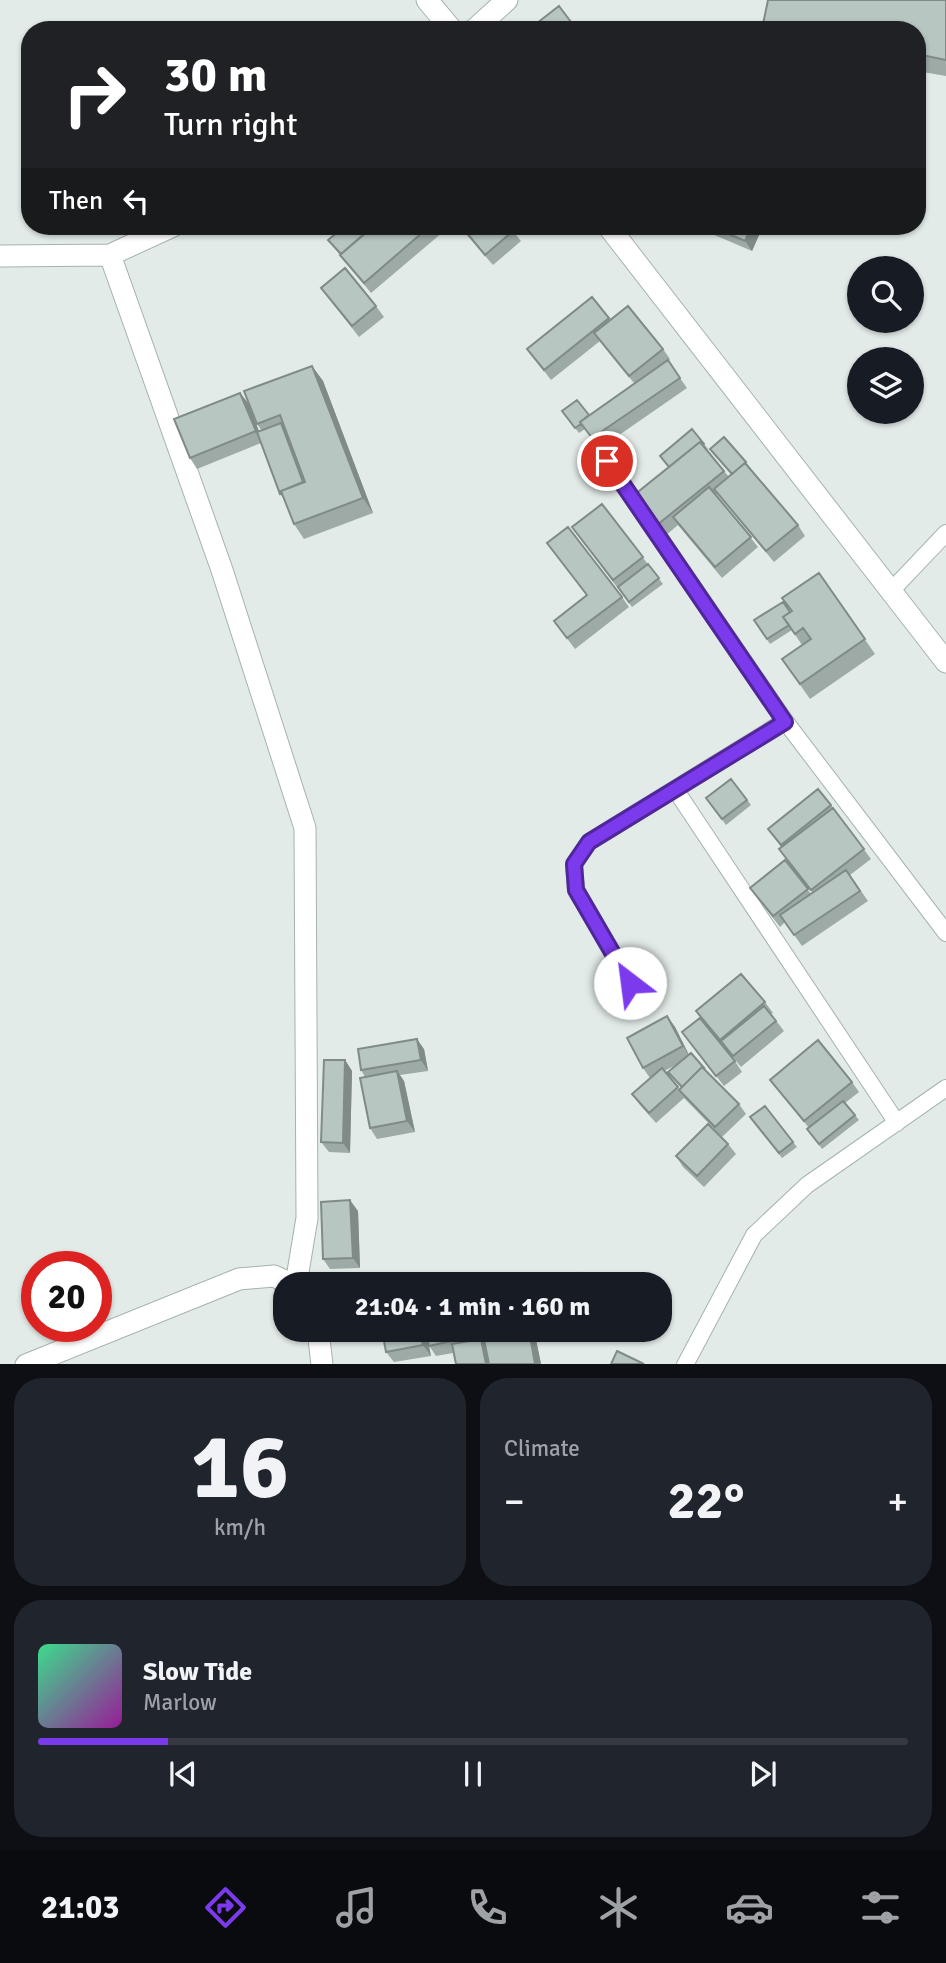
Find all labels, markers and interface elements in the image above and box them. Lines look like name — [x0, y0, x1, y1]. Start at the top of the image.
text: 30 m — [164, 45, 267, 105]
icon: right — [49, 49, 140, 140]
text: Turn right — [164, 105, 297, 144]
icon: left — [117, 182, 155, 220]
text: Then — [49, 185, 103, 217]
map controls — [847, 256, 924, 424]
button: search — [847, 256, 924, 333]
button: layers — [847, 347, 924, 424]
pin — [577, 431, 637, 491]
icon: arrive — [588, 442, 626, 480]
position arrow — [593, 946, 667, 1020]
speed limit sign: 20 — [21, 1251, 112, 1342]
text: 21:04 · 1 min · 160 m — [355, 1291, 590, 1323]
text: 16 — [191, 1411, 289, 1524]
text: Climate — [504, 1434, 580, 1463]
text: 22° — [668, 1469, 744, 1533]
text: − — [504, 1478, 525, 1525]
text: + — [887, 1478, 908, 1525]
text: km/h — [214, 1513, 266, 1542]
text: Slow Tide — [143, 1656, 252, 1688]
text: Marlow — [143, 1688, 217, 1717]
icon: previous — [164, 1755, 202, 1793]
icon: pause — [454, 1755, 492, 1793]
icon: next — [744, 1755, 782, 1793]
icon: directions — [201, 1883, 250, 1932]
icon: music — [332, 1883, 381, 1932]
icon: phone — [463, 1883, 512, 1932]
icon: climate — [594, 1883, 643, 1932]
icon: car — [725, 1883, 774, 1932]
icon: filters — [856, 1883, 905, 1932]
text: 21:03 — [41, 1888, 120, 1927]

